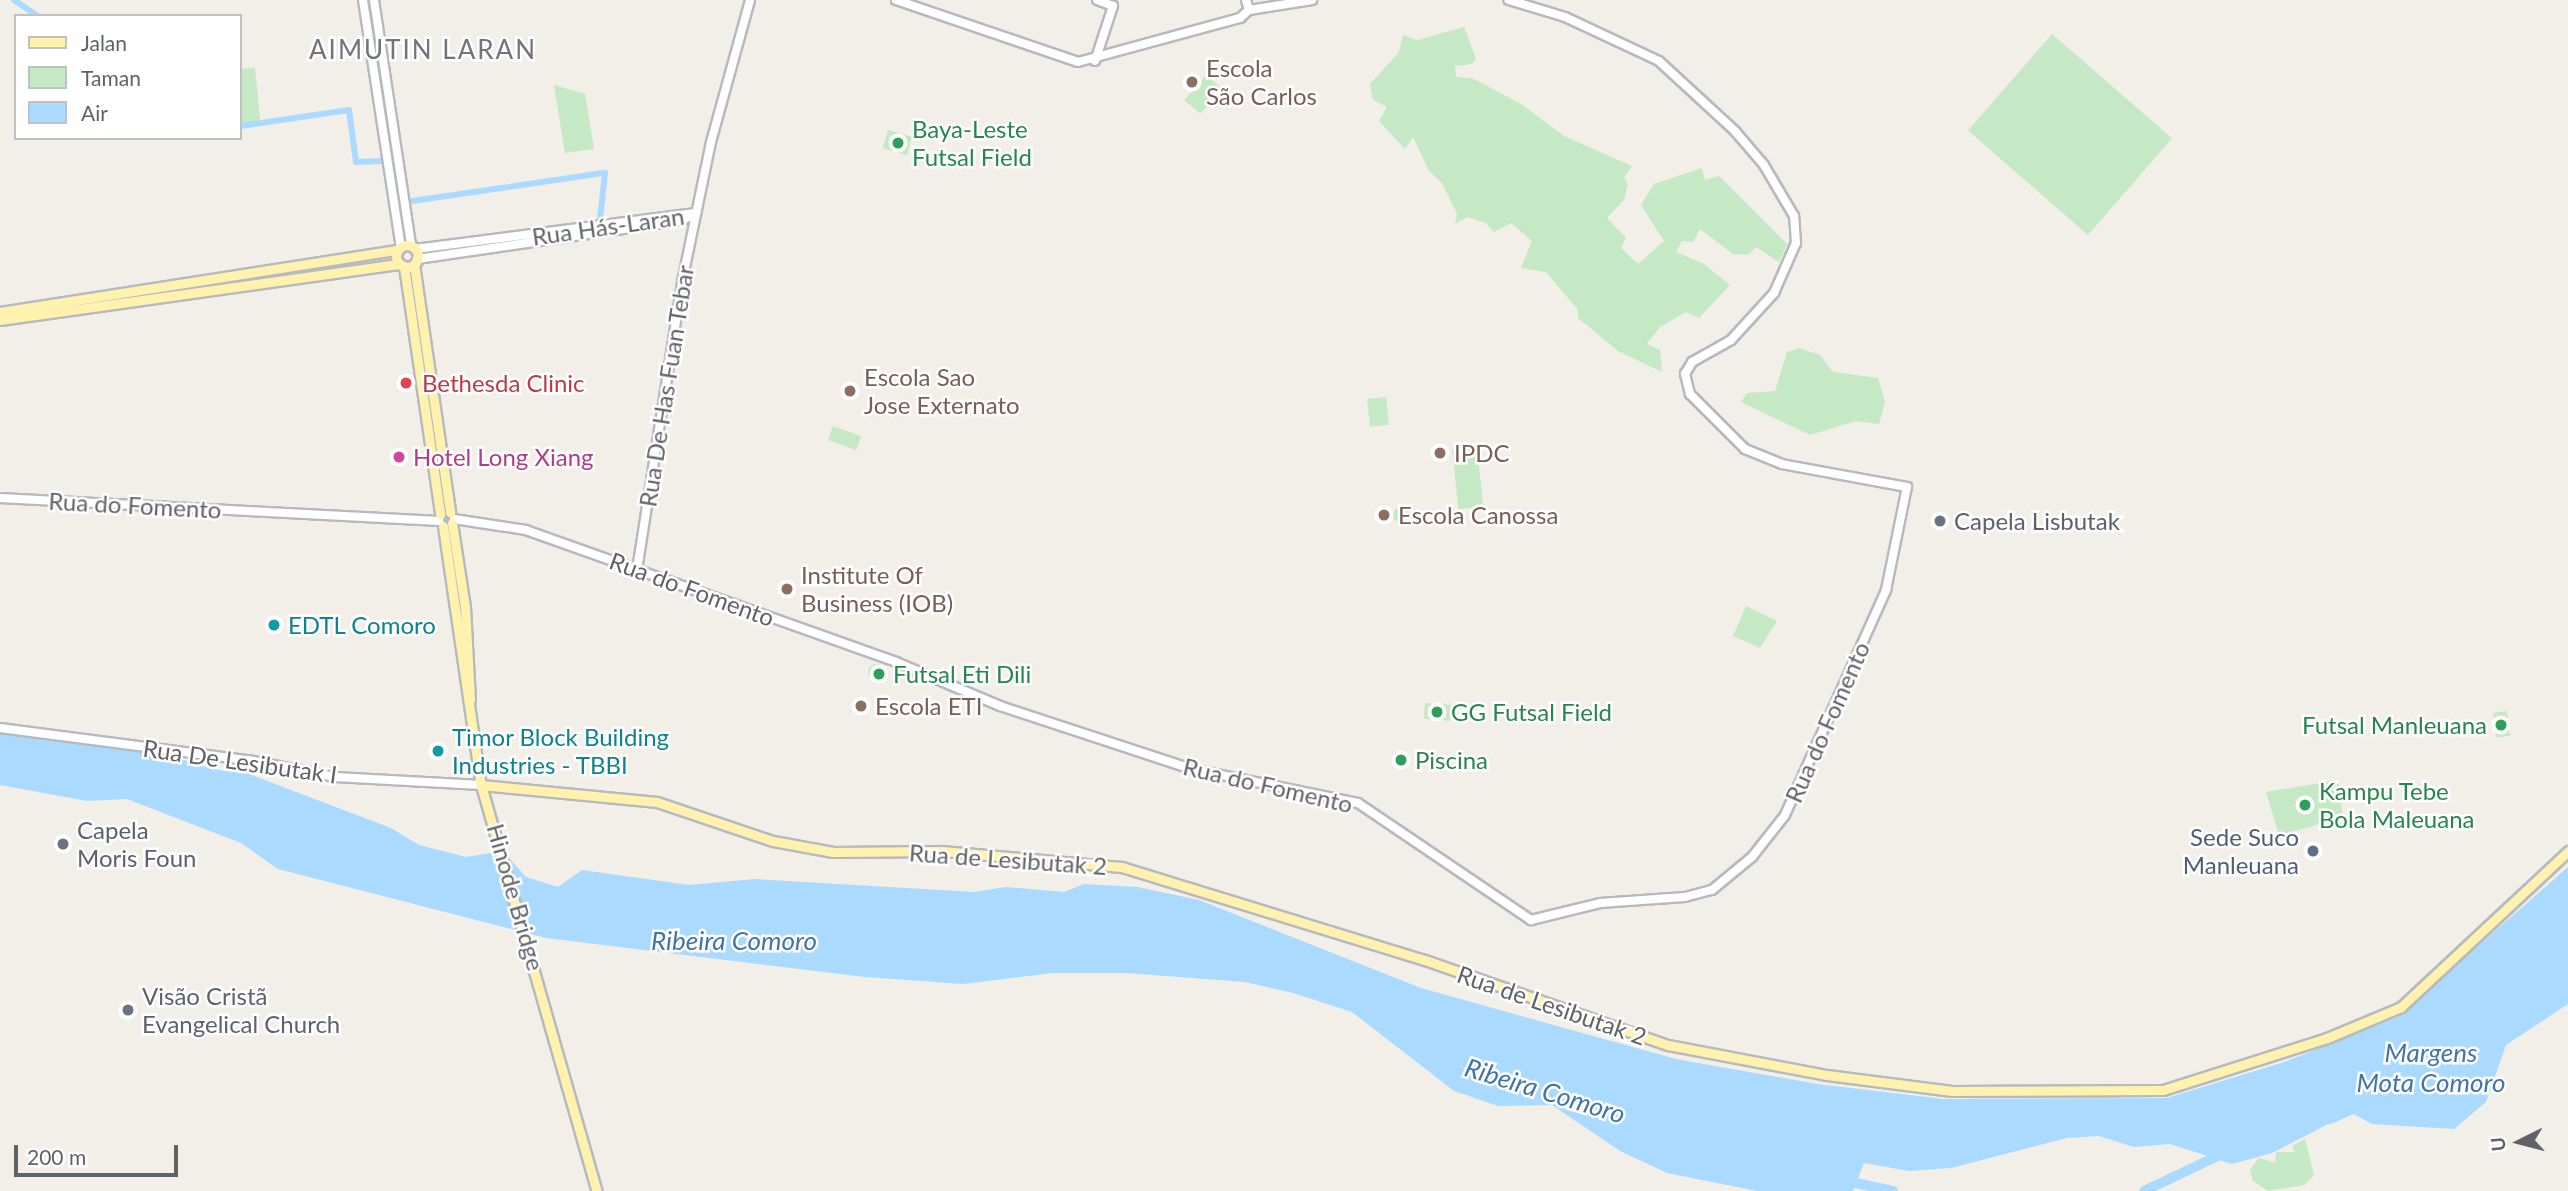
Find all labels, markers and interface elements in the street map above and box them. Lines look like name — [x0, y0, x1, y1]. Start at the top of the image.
legend — [14, 14, 242, 140]
text: Jalan — [81, 30, 127, 55]
district label: AIMUTIN LARAN — [311, 34, 535, 66]
place label: Escola São Carlos — [1206, 54, 1317, 110]
text: Taman — [81, 65, 141, 90]
marker: Escola São Carlos — [1184, 74, 1200, 90]
text: Air — [81, 100, 108, 125]
place label: Baya-Leste Futsal Field — [912, 115, 1032, 171]
marker: Baya-Leste Futsal Field — [890, 135, 906, 151]
street label: Rua Hás-Laran — [530, 201, 686, 251]
street label: Rua De Has Fuan Tebar — [633, 263, 699, 509]
place label: Escola Sao Jose Externato — [864, 363, 1020, 419]
place label: Bethesda Clinic — [422, 369, 585, 397]
marker: Bethesda Clinic — [396, 373, 416, 393]
marker: Escola Sao Jose Externato — [842, 383, 858, 399]
place label: IPDC — [1454, 439, 1509, 467]
place label: Hotel Long Xiang — [413, 443, 594, 471]
marker: IPDC — [1432, 445, 1448, 461]
marker: Hotel Long Xiang — [391, 449, 407, 465]
street label: Rua do Fomento — [48, 486, 222, 524]
place label: Escola Canossa — [1398, 501, 1558, 529]
marker: Escola Canossa — [1376, 507, 1392, 523]
place label: Capela Lisbutak — [1954, 507, 2120, 535]
marker: Capela Lisbutak — [1932, 513, 1948, 529]
street label: Rua do Fomento — [606, 546, 778, 632]
place label: Institute Of Business (IOB) — [801, 561, 953, 617]
marker: Institute Of Business (IOB) — [779, 581, 795, 597]
place label: EDTL Comoro — [288, 611, 437, 639]
marker: EDTL Comoro — [266, 617, 282, 633]
street label: Rua do Fomento — [1779, 637, 1875, 807]
place label: Futsal Eti Dili — [893, 660, 1031, 688]
marker: Futsal Eti Dili — [871, 666, 887, 682]
place label: Escola ETI — [875, 692, 982, 720]
marker: Escola ETI — [853, 698, 869, 714]
place label: GG Futsal Field — [1451, 698, 1612, 726]
marker: GG Futsal Field — [1429, 704, 1445, 720]
place label: Futsal Manleuana — [2302, 711, 2487, 739]
marker: Futsal Manleuana — [2493, 717, 2509, 733]
place label: Timor Block Building Industries - TBBI — [452, 723, 670, 779]
street label: Rua De Lesibutak I — [141, 733, 339, 789]
marker: Timor Block Building Industries - TBBI — [430, 743, 446, 759]
place label: Piscina — [1415, 746, 1488, 774]
street label: Rua do Fomento — [1180, 751, 1356, 819]
marker: Piscina — [1393, 752, 1409, 768]
place label: Kampu Tebe Bola Maleuana — [2319, 777, 2474, 833]
marker: Kampu Tebe Bola Maleuana — [2297, 797, 2313, 813]
place label: Capela Moris Foun — [77, 816, 196, 872]
street label: Hinode Bridge — [481, 820, 551, 974]
place label: Sede Suco Manleuana — [2183, 823, 2299, 879]
marker: Capela Moris Foun — [55, 836, 71, 852]
street label: Rua de Lesibutak 2 — [908, 838, 1108, 880]
marker: Sede Suco Manleuana — [2305, 843, 2321, 859]
water label: Ribeira Comoro — [651, 925, 817, 957]
street label: Rua de Lesibutak 2 — [1454, 959, 1650, 1051]
place label: Visão Cristã Evangelical Church — [142, 982, 340, 1038]
marker: Visão Cristã Evangelical Church — [120, 1002, 136, 1018]
water label: Margens Mota Comoro — [2357, 1037, 2505, 1098]
water label: Ribeira Comoro — [1461, 1052, 1629, 1130]
north arrow — [2484, 1107, 2554, 1177]
scale bar — [18, 1132, 182, 1176]
text: U — [2485, 1136, 2510, 1152]
text: 200 m — [27, 1144, 86, 1169]

